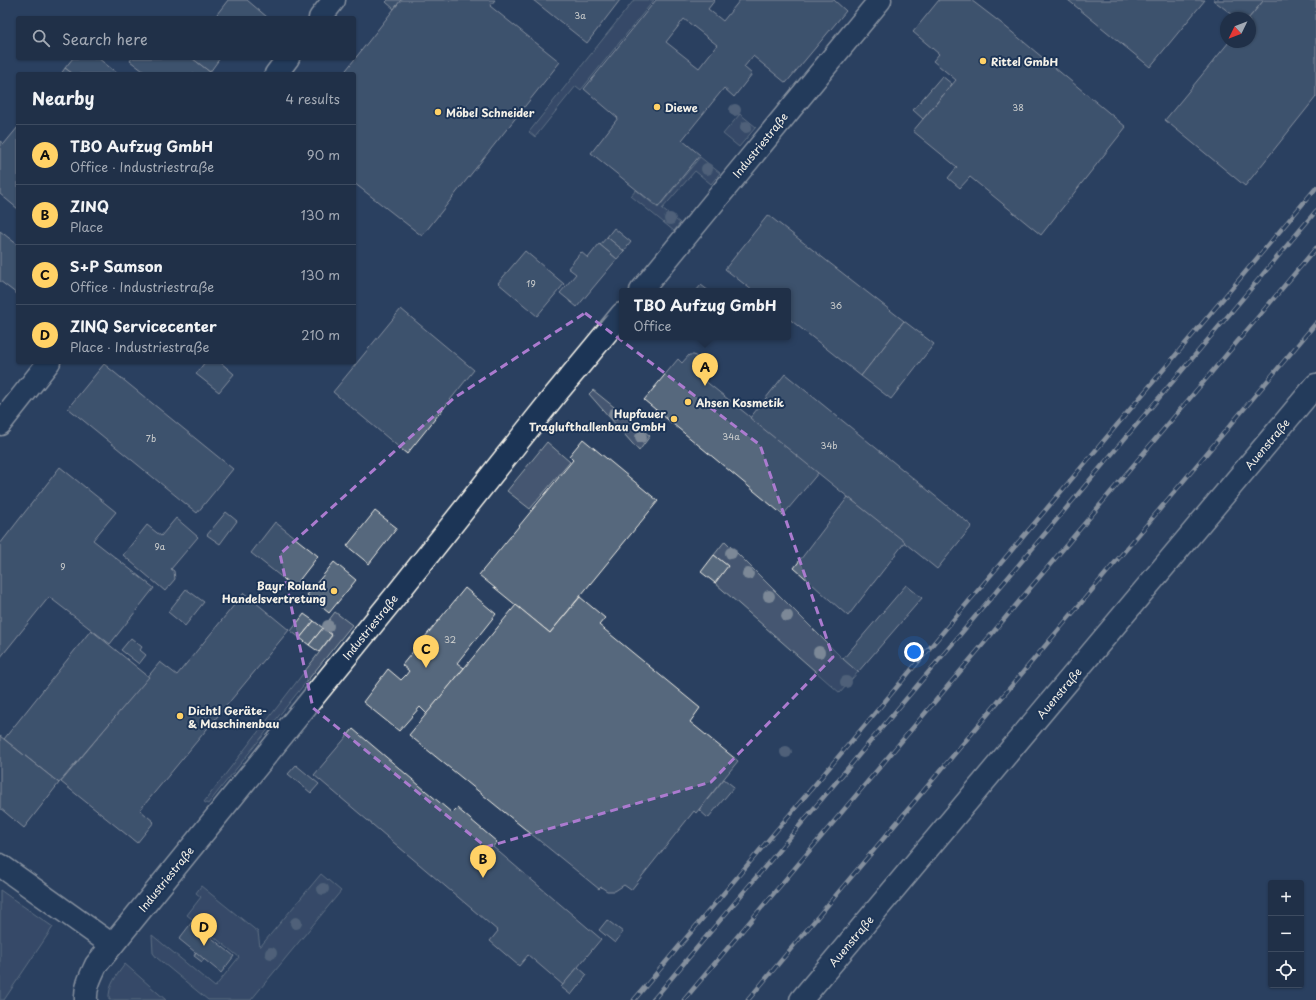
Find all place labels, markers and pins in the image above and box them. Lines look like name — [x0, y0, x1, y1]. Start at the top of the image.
place label: Rittel GmbH — [991, 53, 1058, 70]
marker: Rittel GmbH — [978, 56, 988, 66]
place label: Diewe — [665, 99, 698, 116]
marker: Diewe — [652, 102, 662, 112]
place label: Möbel Schneider — [446, 104, 535, 121]
marker: Möbel Schneider — [433, 107, 443, 117]
pin: A — [692, 353, 718, 386]
place label: Ahsen Kosmetik — [695, 394, 785, 411]
marker: Ahsen Kosmetik — [683, 397, 693, 407]
place label: Hupfauer Traglufthallenbau GmbH — [529, 405, 666, 435]
marker: Hupfauer Traglufthallenbau GmbH — [669, 414, 679, 424]
place label: Bayr Roland Handelsvertretung — [222, 577, 327, 607]
marker: Bayr Roland Handelsvertretung — [329, 586, 339, 596]
pin: C — [413, 635, 439, 668]
place label: Dichtl Geräte- & Maschinenbau — [188, 702, 280, 732]
marker: Dichtl Geräte- & Maschinenbau — [175, 711, 185, 721]
pin: B — [470, 845, 496, 878]
pin: D — [191, 913, 217, 946]

